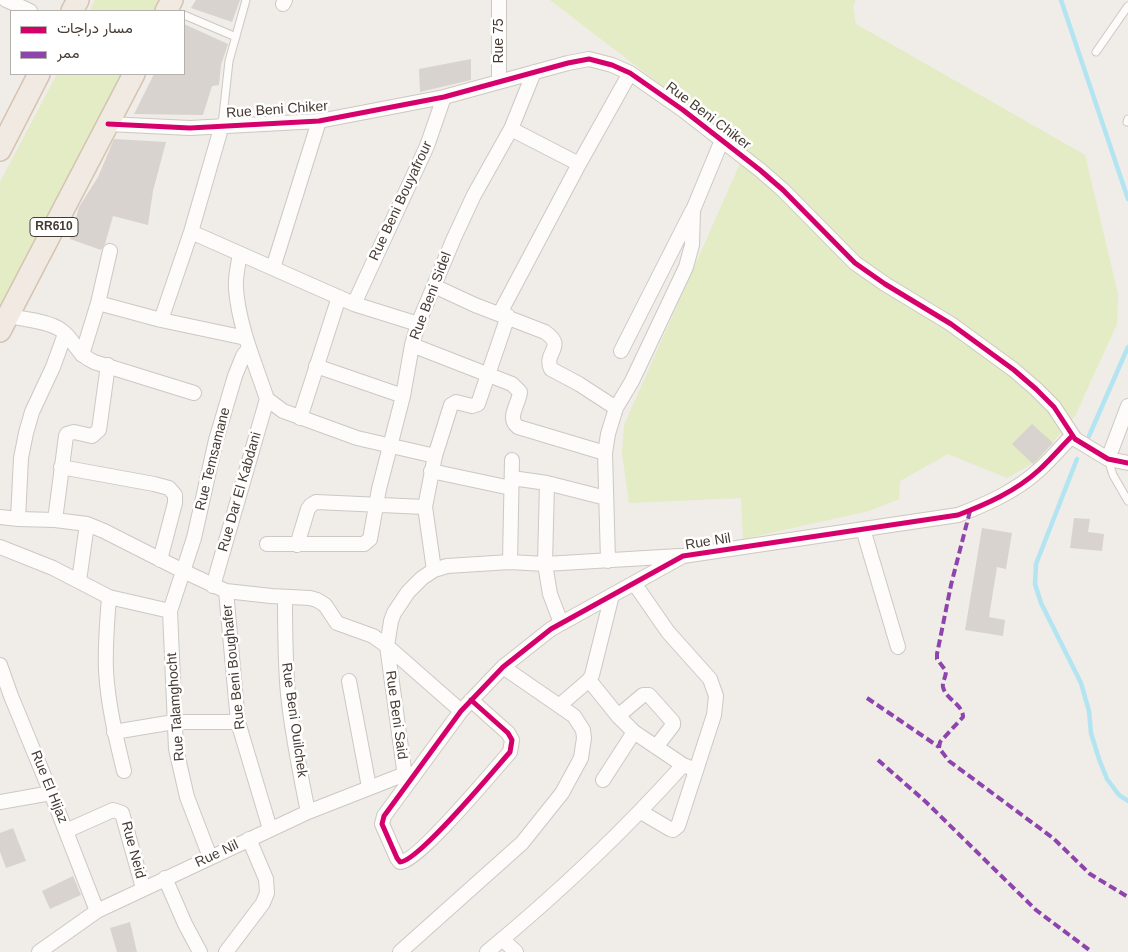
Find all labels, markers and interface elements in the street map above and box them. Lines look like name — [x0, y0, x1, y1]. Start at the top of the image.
legend — [10, 10, 185, 75]
street label: Rue 75 — [491, 18, 507, 64]
text: مسار دراجات — [57, 19, 133, 36]
text: ممر — [57, 44, 79, 61]
street label: Rue Beni Chiker — [662, 79, 754, 153]
street label: Rue Beni Chiker — [226, 98, 328, 122]
street label: Rue Beni Bouyafrour — [366, 139, 436, 263]
road number: RR610 — [30, 218, 78, 236]
street label: Rue Beni Sidel — [407, 250, 455, 342]
street label: Rue Temsamane — [192, 406, 234, 512]
street label: Rue Dar El Kabdani — [215, 430, 265, 554]
street label: Rue Nil — [684, 530, 732, 554]
street label: Rue Beni Boughafer — [219, 603, 249, 731]
street label: Rue Talamghocht — [164, 652, 188, 762]
street label: Rue Beni Ouilchek — [278, 661, 310, 779]
street label: Rue Beni Said — [381, 670, 411, 760]
street label: Rue El Hijaz — [27, 748, 71, 826]
street label: Rue Neid — [117, 820, 149, 880]
street label: Rue Nil — [193, 837, 241, 871]

